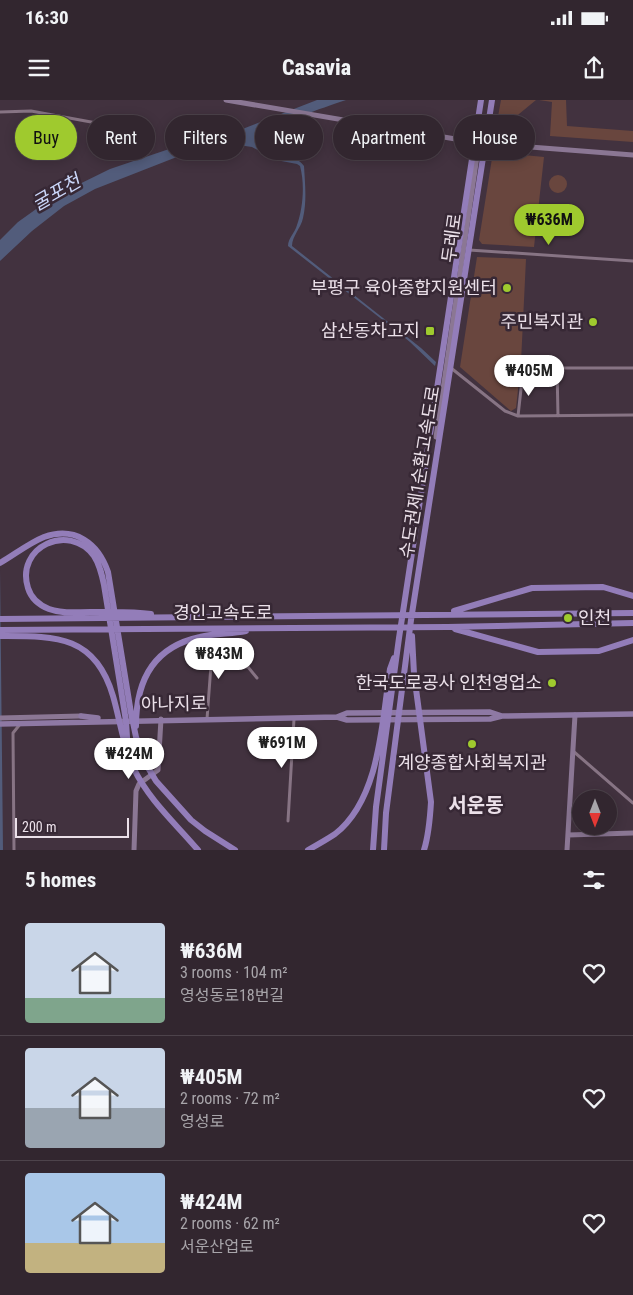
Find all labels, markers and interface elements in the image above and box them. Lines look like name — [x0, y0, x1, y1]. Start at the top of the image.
text: 16:30 — [25, 6, 69, 29]
icon: menu — [25, 54, 53, 82]
icon: share — [580, 54, 608, 82]
text: Casavia — [282, 55, 351, 80]
chip: Buy — [15, 115, 77, 160]
chip: Rent — [87, 115, 155, 160]
chip: Filters — [165, 115, 245, 160]
chip: New — [255, 115, 323, 160]
chip: Apartment — [333, 115, 444, 160]
chip: House — [454, 115, 535, 160]
water label: 굴포천 — [28, 169, 86, 216]
pin: ₩636M — [514, 204, 584, 246]
text: ₩636M — [525, 210, 573, 229]
street label: 두레로 — [438, 212, 465, 264]
place label: 부평구 육아종합지원센터 — [311, 277, 497, 298]
marker: 부평구 육아종합지원센터 — [501, 282, 513, 294]
place label: 주민복지관 — [500, 311, 583, 332]
marker: 주민복지관 — [587, 316, 599, 328]
place label: 삼산동차고지 — [321, 320, 420, 341]
marker: 삼산동차고지 — [424, 325, 436, 337]
pin: ₩405M — [494, 354, 564, 397]
text: ₩405M — [505, 361, 553, 380]
street label: 수도권제1순환고속도로 — [395, 384, 444, 560]
street label: 경인고속도로 — [173, 602, 273, 623]
place label: 인천 — [578, 607, 611, 628]
marker: 인천 — [562, 612, 574, 624]
pin: ₩843M — [184, 638, 254, 680]
text: ₩843M — [195, 644, 243, 663]
place label: 한국도로공사 인천영업소 — [356, 672, 542, 693]
marker: 한국도로공사 인천영업소 — [546, 677, 558, 689]
street label: 아나지로 — [141, 692, 207, 715]
pin: ₩691M — [247, 726, 317, 769]
text: ₩691M — [258, 733, 306, 752]
pin: ₩424M — [94, 738, 164, 780]
marker: 계양종합사회복지관 — [466, 738, 478, 750]
text: ₩424M — [105, 744, 153, 763]
place label: 계양종합사회복지관 — [397, 752, 547, 773]
north arrow — [572, 790, 618, 835]
map controls — [572, 790, 617, 835]
district label: 서운동 — [448, 793, 504, 817]
scale bar — [15, 815, 129, 838]
text: 200 m — [22, 819, 57, 835]
icon: filters — [580, 866, 608, 894]
text: 5 homes — [25, 868, 96, 892]
text: ₩636M — [180, 939, 243, 963]
icon: home — [65, 943, 125, 1003]
icon: heart — [580, 959, 608, 987]
text: 3 rooms · 104 m² — [180, 963, 288, 982]
text: 영성동로18번길 — [180, 986, 284, 1005]
text: ₩405M — [180, 1065, 243, 1089]
icon: home — [65, 1068, 125, 1128]
icon: heart — [580, 1084, 608, 1112]
text: 2 rooms · 72 m² — [180, 1089, 280, 1108]
text: 영성로 — [180, 1112, 224, 1131]
text: ₩424M — [180, 1190, 243, 1214]
icon: home — [65, 1193, 125, 1253]
icon: heart — [580, 1209, 608, 1237]
text: 2 rooms · 62 m² — [180, 1214, 280, 1233]
text: 서운산업로 — [180, 1237, 254, 1256]

